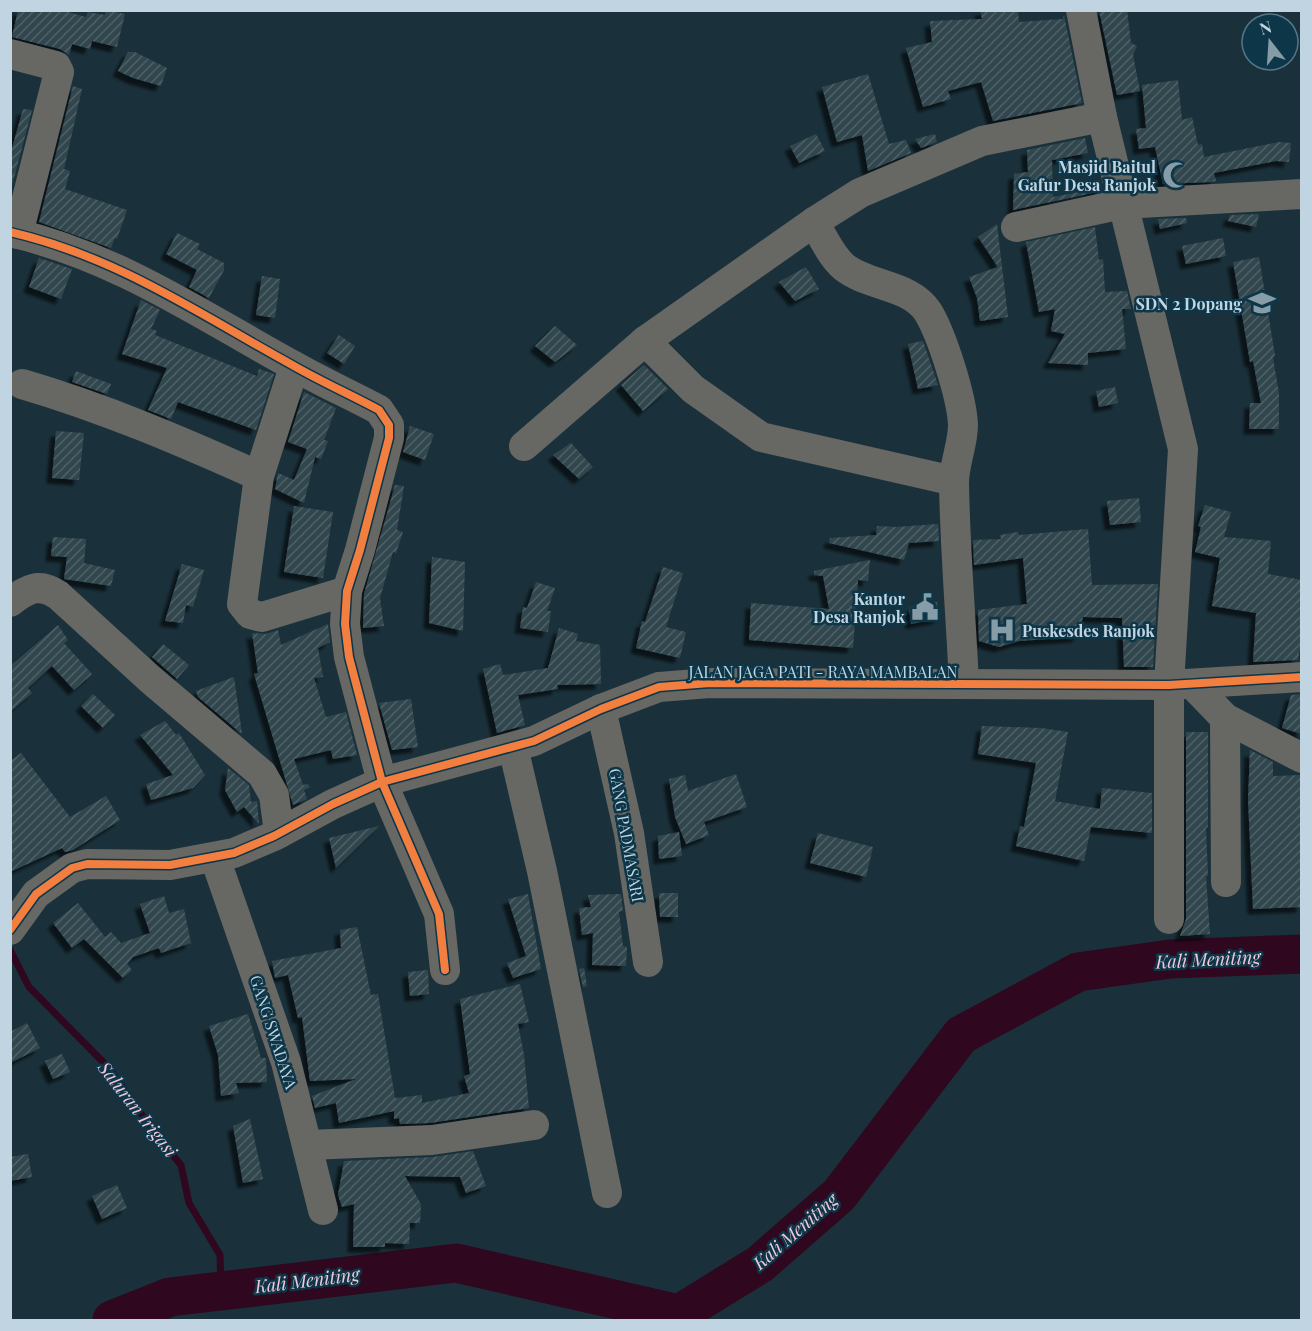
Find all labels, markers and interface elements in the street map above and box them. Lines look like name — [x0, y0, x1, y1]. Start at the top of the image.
north arrow — [1240, 12, 1300, 72]
text: N — [1257, 15, 1274, 39]
place label: Masjid Baitul Gafur Desa Ranjok — [1018, 156, 1157, 195]
mosque icon: Masjid Baitul Gafur Desa Ranjok — [1161, 160, 1191, 190]
school or university icon: SDN 2 Dopang — [1247, 288, 1277, 318]
place label: SDN 2 Dopang — [1135, 293, 1242, 314]
place label: Kantor Desa Ranjok — [813, 588, 906, 627]
public building icon: Kantor Desa Ranjok — [910, 592, 940, 622]
hospital icon: Puskesdes Ranjok — [987, 615, 1017, 645]
place label: Puskesdes Ranjok — [1022, 620, 1155, 641]
street label: JALAN JAGA PATI - RAYA MAMBALAN — [688, 661, 957, 682]
street label: GANG PADMASARI — [605, 766, 649, 904]
water label: Kali Meniting — [1154, 944, 1263, 974]
street label: GANG SWADAYA — [246, 972, 303, 1093]
water label: Saluran Irigasi — [92, 1055, 183, 1162]
water label: Kali Meniting — [747, 1186, 844, 1275]
water label: Kali Meniting — [252, 1261, 362, 1298]

